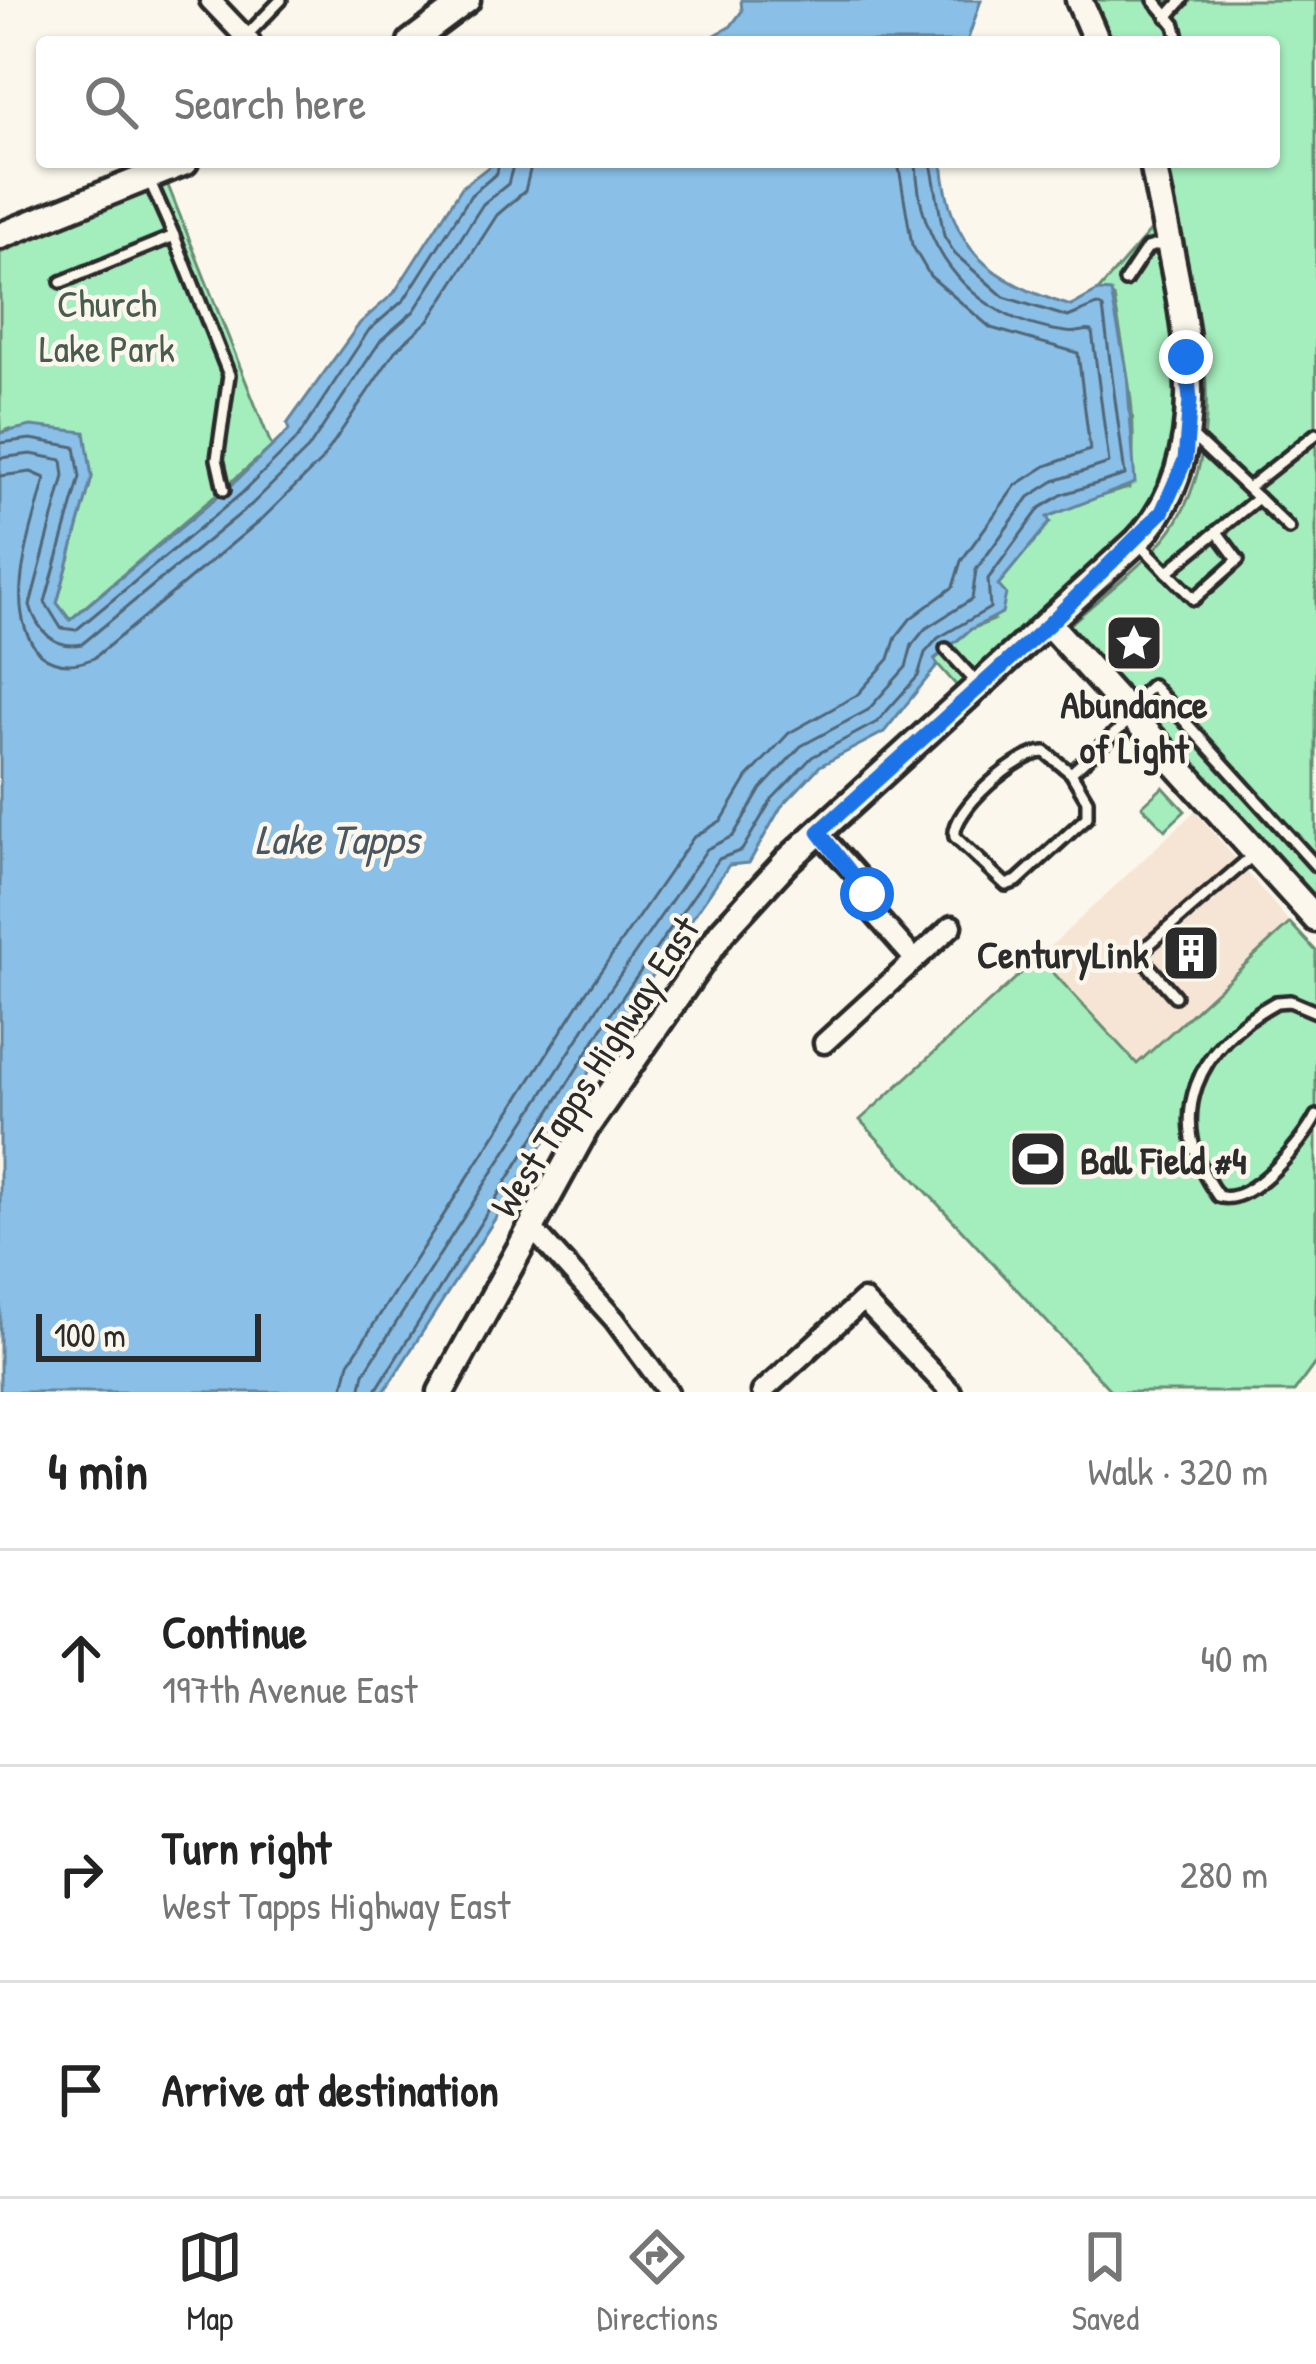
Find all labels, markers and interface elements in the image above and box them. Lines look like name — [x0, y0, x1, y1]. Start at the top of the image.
search box — [36, 36, 1280, 168]
icon: search — [78, 69, 144, 135]
text: Search here — [174, 72, 366, 133]
park label: Church Lake Park — [39, 276, 175, 374]
route end — [1159, 330, 1213, 384]
place icon: Abundance of Light — [1103, 612, 1165, 674]
place label: Abundance of Light — [1060, 677, 1208, 776]
water label: Lake Tapps — [255, 810, 423, 868]
route start — [840, 867, 894, 921]
street label: West Tapps Highway East — [477, 905, 711, 1227]
building icon: CenturyLink — [1160, 922, 1222, 984]
place label: CenturyLink — [977, 927, 1150, 981]
sports icon: Ball Field #4 — [1007, 1128, 1069, 1190]
place label: Ball Field #4 — [1080, 1133, 1247, 1186]
scale bar — [36, 1308, 261, 1361]
text: 100 m — [54, 1313, 126, 1357]
text: 4 min — [48, 1436, 148, 1505]
text: Walk · 320 m — [1088, 1444, 1268, 1497]
text: Continue — [162, 1601, 307, 1662]
icon: ahead — [48, 1625, 114, 1691]
text: 40 m — [1200, 1631, 1268, 1684]
text: 197th Avenue East — [162, 1662, 417, 1715]
text: Turn right — [162, 1817, 331, 1878]
icon: right — [48, 1841, 114, 1907]
text: 280 m — [1180, 1847, 1268, 1900]
text: West Tapps Highway East — [162, 1878, 510, 1931]
icon: arrive — [48, 2057, 114, 2123]
text: Arrive at destination — [162, 2059, 499, 2120]
tab: Map — [177, 2224, 243, 2340]
tab: Directions — [597, 2224, 718, 2340]
tab: Saved — [1072, 2224, 1139, 2340]

